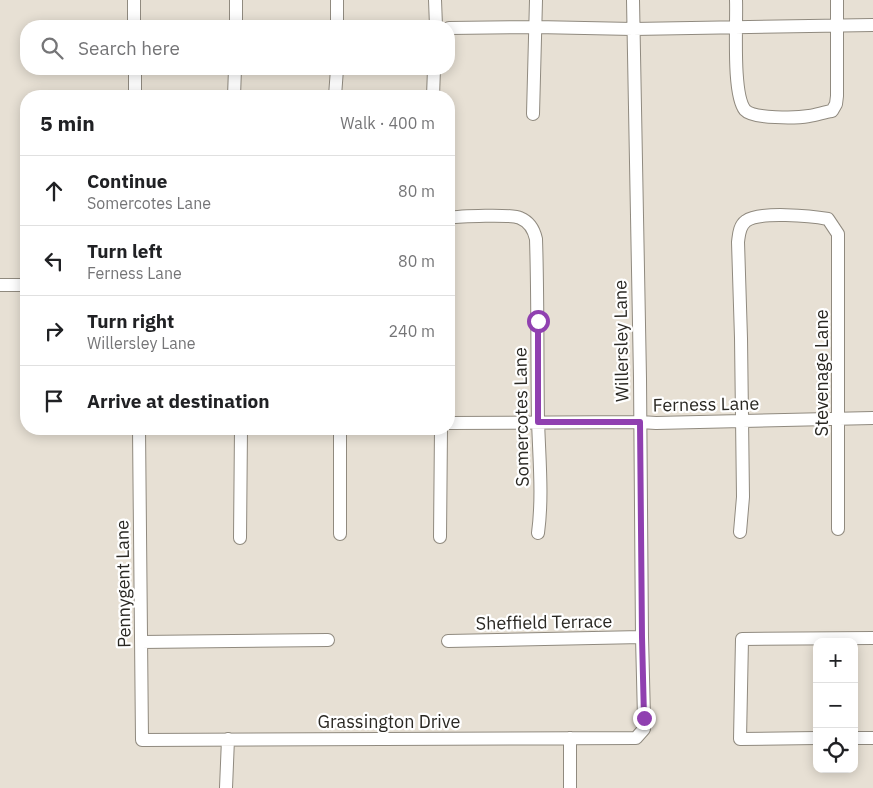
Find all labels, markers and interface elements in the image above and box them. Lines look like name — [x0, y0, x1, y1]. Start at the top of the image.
search box — [20, 20, 455, 75]
icon: search — [38, 34, 66, 62]
text: Search here — [78, 36, 180, 60]
text: 5 min — [40, 109, 95, 137]
text: Walk · 400 m — [340, 113, 435, 133]
text: Continue — [87, 169, 167, 193]
icon: ahead — [40, 177, 68, 205]
text: 80 m — [398, 181, 435, 201]
text: Somercotes Lane — [87, 193, 211, 213]
text: Turn left — [87, 239, 163, 263]
icon: left — [40, 247, 68, 275]
text: 80 m — [398, 251, 435, 271]
text: Ferness Lane — [87, 263, 182, 283]
street label: Willersley Lane — [608, 280, 634, 402]
text: Turn right — [87, 309, 174, 333]
street label: Stevenage Lane — [810, 309, 833, 437]
route start — [527, 310, 550, 333]
icon: right — [40, 317, 68, 345]
text: 240 m — [388, 321, 435, 341]
text: Willersley Lane — [87, 333, 196, 353]
street label: Somercotes Lane — [508, 347, 534, 487]
icon: arrive — [40, 387, 68, 415]
text: Arrive at destination — [87, 389, 270, 413]
street label: Ferness Lane — [653, 392, 760, 416]
street label: Pennygent Lane — [110, 520, 136, 648]
street label: Sheffield Terrace — [475, 609, 613, 635]
map controls — [813, 638, 858, 773]
button: + — [813, 638, 858, 683]
button: − — [813, 683, 858, 728]
route end — [633, 707, 656, 730]
street label: Grassington Drive — [318, 710, 461, 733]
button: locate — [813, 728, 858, 773]

